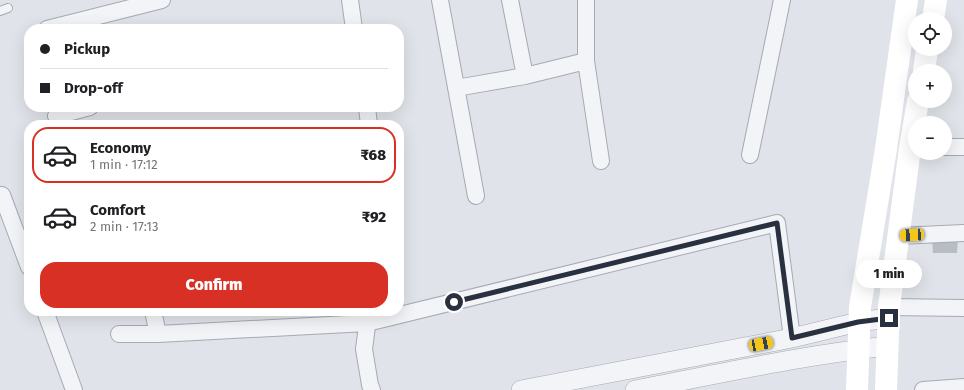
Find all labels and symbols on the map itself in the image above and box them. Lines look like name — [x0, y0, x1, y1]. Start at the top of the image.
car — [900, 228, 924, 242]
callout: 1 min — [856, 260, 922, 288]
route start — [445, 293, 463, 311]
route end — [880, 309, 898, 327]
car — [748, 336, 774, 352]

